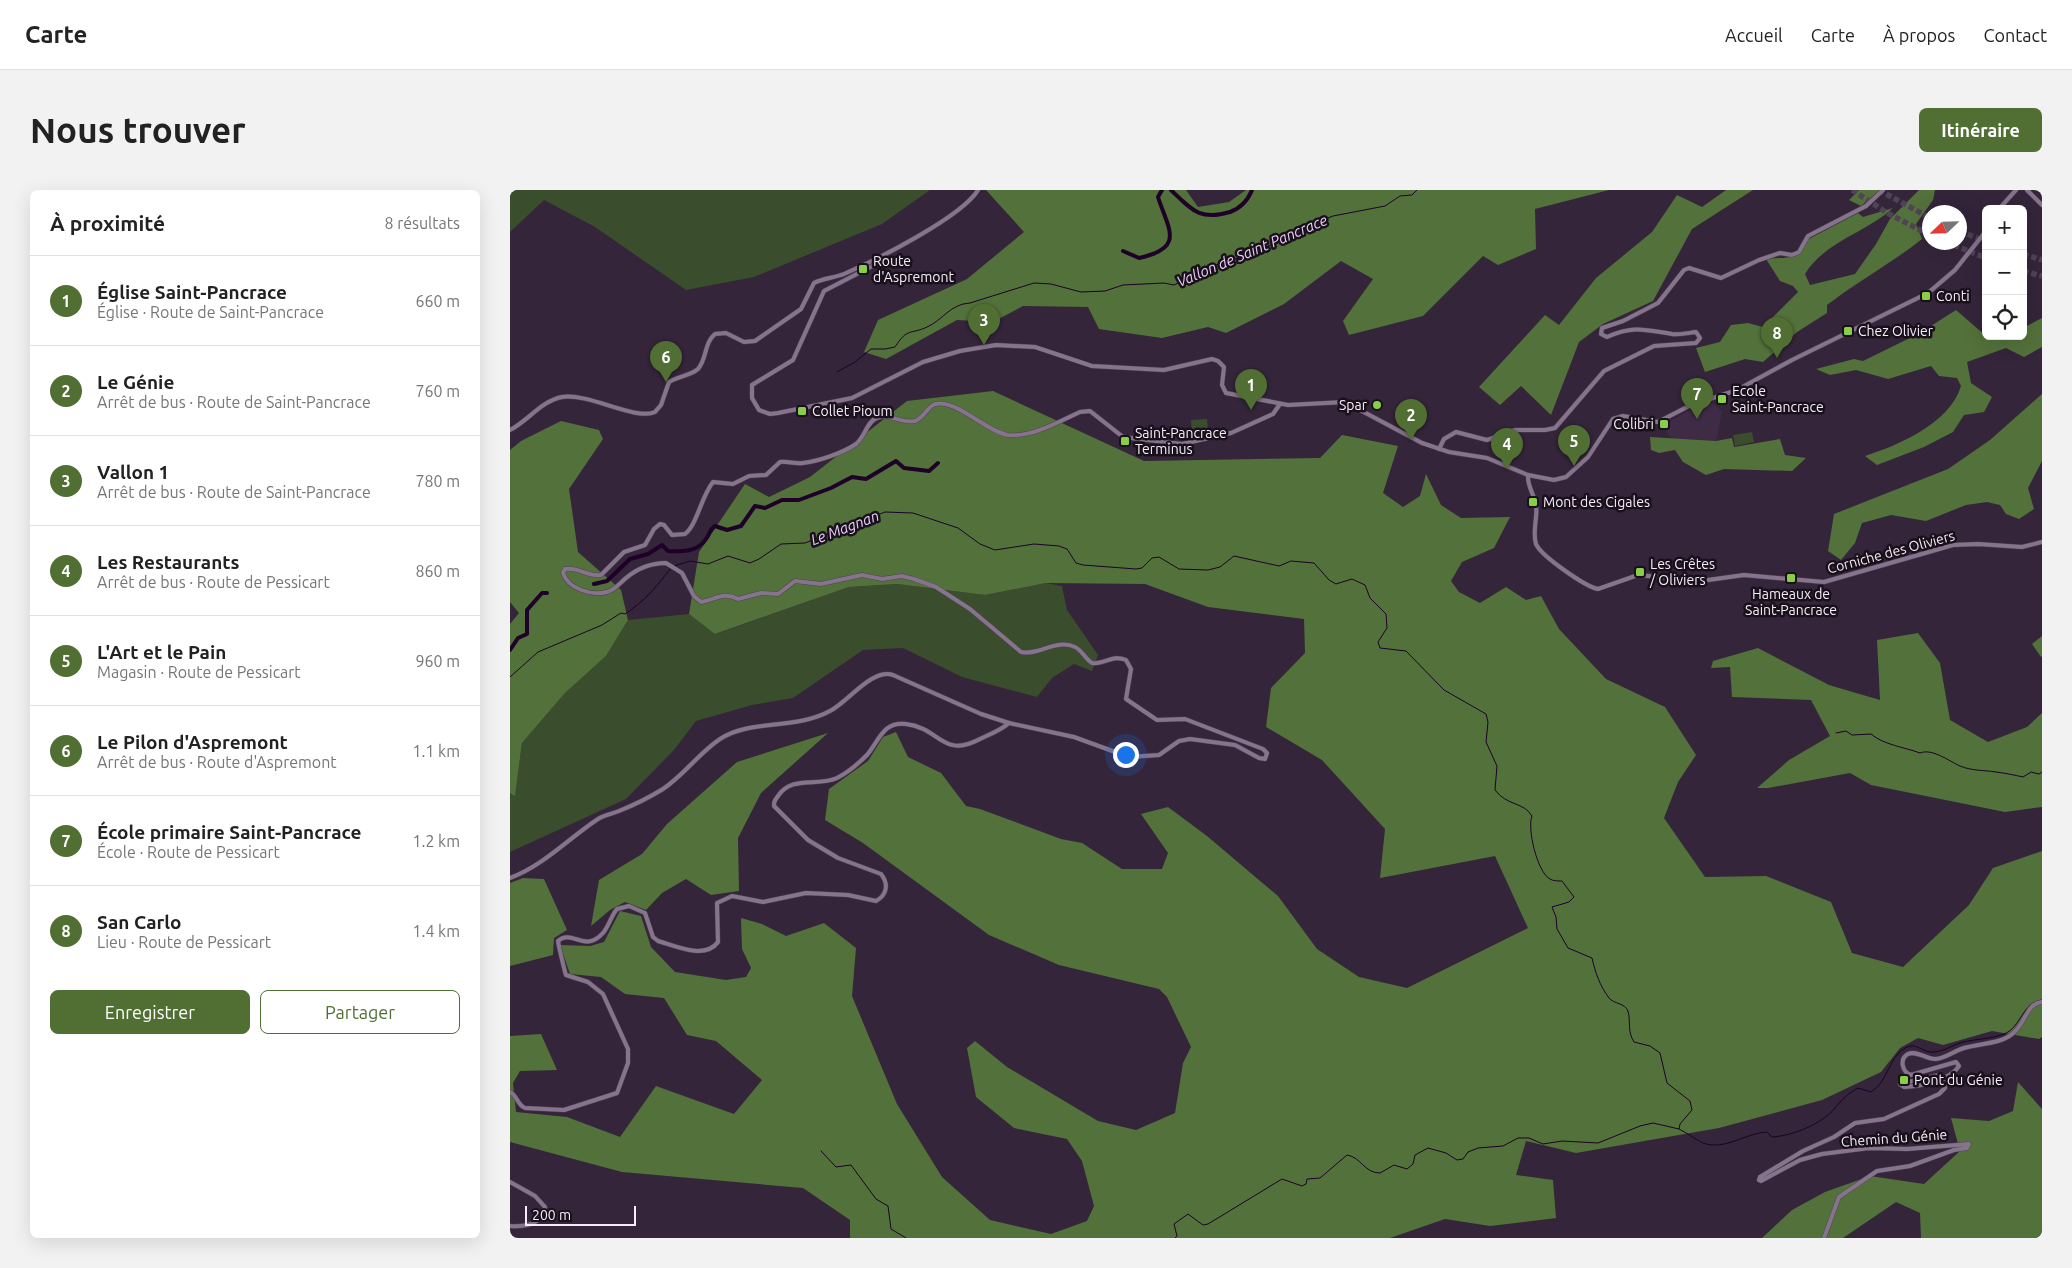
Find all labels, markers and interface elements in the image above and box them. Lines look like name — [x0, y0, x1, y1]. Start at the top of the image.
text: Carte — [25, 21, 87, 48]
text: Accueil — [1725, 25, 1783, 45]
text: Carte — [1811, 25, 1855, 45]
text: À propos — [1883, 25, 1955, 45]
text: Contact — [1983, 25, 2047, 45]
button: Itinéraire — [1919, 108, 2042, 152]
text: Nous trouver — [30, 110, 246, 150]
north arrow — [1922, 205, 1967, 250]
map controls — [1982, 205, 2027, 340]
button: + — [1982, 205, 2027, 250]
text: À proximité — [50, 211, 165, 235]
water label: Vallon de Saint Pancrace — [1174, 211, 1330, 290]
text: 8 résultats — [384, 214, 460, 232]
button: − — [1982, 250, 2027, 295]
place label: Route d'Aspremont — [873, 253, 954, 285]
marker: Route d'Aspremont — [857, 263, 869, 275]
text: Église Saint-Pancrace — [97, 281, 287, 303]
place label: Conti — [1936, 288, 1970, 304]
marker: Conti — [1920, 290, 1932, 302]
text: 1 — [61, 292, 71, 310]
text: 660 m — [415, 292, 460, 310]
button: locate — [1982, 295, 2027, 340]
text: Église · Route de Saint-Pancrace — [97, 303, 324, 321]
pin: 3 — [968, 304, 1000, 345]
pin: 8 — [1761, 317, 1793, 358]
place label: Chez Olivier — [1858, 323, 1934, 339]
marker: Chez Olivier — [1842, 325, 1854, 337]
pin: 6 — [650, 341, 682, 382]
pin: 1 — [1235, 369, 1267, 410]
text: Le Génie — [97, 371, 174, 393]
pin: 7 — [1681, 378, 1713, 419]
text: 2 — [61, 382, 71, 400]
text: 760 m — [415, 382, 460, 400]
place label: Ecole Saint-Pancrace — [1732, 383, 1824, 415]
text: Arrêt de bus · Route de Saint-Pancrace — [97, 393, 371, 411]
marker: Ecole Saint-Pancrace — [1716, 393, 1728, 405]
place label: Spar — [1339, 397, 1368, 413]
marker: Spar — [1371, 399, 1383, 411]
pin: 2 — [1395, 399, 1427, 440]
place label: Collet Pioum — [812, 403, 893, 419]
marker: Collet Pioum — [796, 405, 808, 417]
place label: Colibri — [1613, 416, 1654, 432]
marker: Colibri — [1658, 418, 1670, 430]
place label: Saint-Pancrace Terminus — [1135, 425, 1227, 457]
pin: 5 — [1558, 425, 1590, 466]
pin: 4 — [1491, 428, 1523, 469]
marker: Saint-Pancrace Terminus — [1119, 435, 1131, 447]
text: Vallon 1 — [97, 461, 169, 483]
text: 3 — [61, 472, 71, 490]
text: 780 m — [415, 472, 460, 490]
text: Arrêt de bus · Route de Saint-Pancrace — [97, 483, 371, 501]
place label: Mont des Cigales — [1543, 494, 1650, 510]
marker: Mont des Cigales — [1527, 496, 1539, 508]
water label: Le Magnan — [808, 507, 881, 548]
street label: Corniche des Oliviers — [1825, 527, 1957, 577]
text: Les Restaurants — [97, 551, 239, 573]
place label: Les Crêtes / Oliviers — [1649, 556, 1715, 588]
text: 4 — [61, 562, 71, 580]
text: 860 m — [415, 562, 460, 580]
marker: Les Crêtes / Oliviers — [1634, 566, 1646, 578]
marker: Hameaux de Saint-Pancrace — [1785, 572, 1797, 584]
text: Arrêt de bus · Route de Pessicart — [97, 573, 330, 591]
place label: Hameaux de Saint-Pancrace — [1745, 586, 1837, 618]
text: L'Art et le Pain — [97, 641, 226, 663]
text: 5 — [61, 652, 71, 670]
text: 960 m — [415, 652, 460, 670]
text: Magasin · Route de Pessicart — [97, 663, 301, 681]
text: Le Pilon d'Aspremont — [97, 731, 288, 753]
text: 6 — [61, 742, 71, 760]
text: 1.1 km — [412, 742, 460, 760]
your location — [1113, 742, 1139, 768]
text: Arrêt de bus · Route d'Aspremont — [97, 753, 337, 771]
text: École primaire Saint-Pancrace — [97, 821, 361, 843]
text: 7 — [61, 832, 71, 850]
text: 1.2 km — [412, 832, 460, 850]
text: École · Route de Pessicart — [97, 843, 280, 861]
text: San Carlo — [97, 911, 182, 933]
text: 8 — [61, 922, 71, 940]
text: 1.4 km — [412, 922, 460, 940]
text: Lieu · Route de Pessicart — [97, 933, 271, 951]
button: Enregistrer — [50, 990, 250, 1034]
button: Partager — [260, 990, 460, 1034]
place label: Pont du Génie — [1914, 1072, 2003, 1088]
marker: Pont du Génie — [1898, 1074, 1910, 1086]
street label: Chemin du Génie — [1840, 1126, 1948, 1150]
scale bar — [525, 1203, 636, 1226]
text: 200 m — [532, 1207, 571, 1223]

